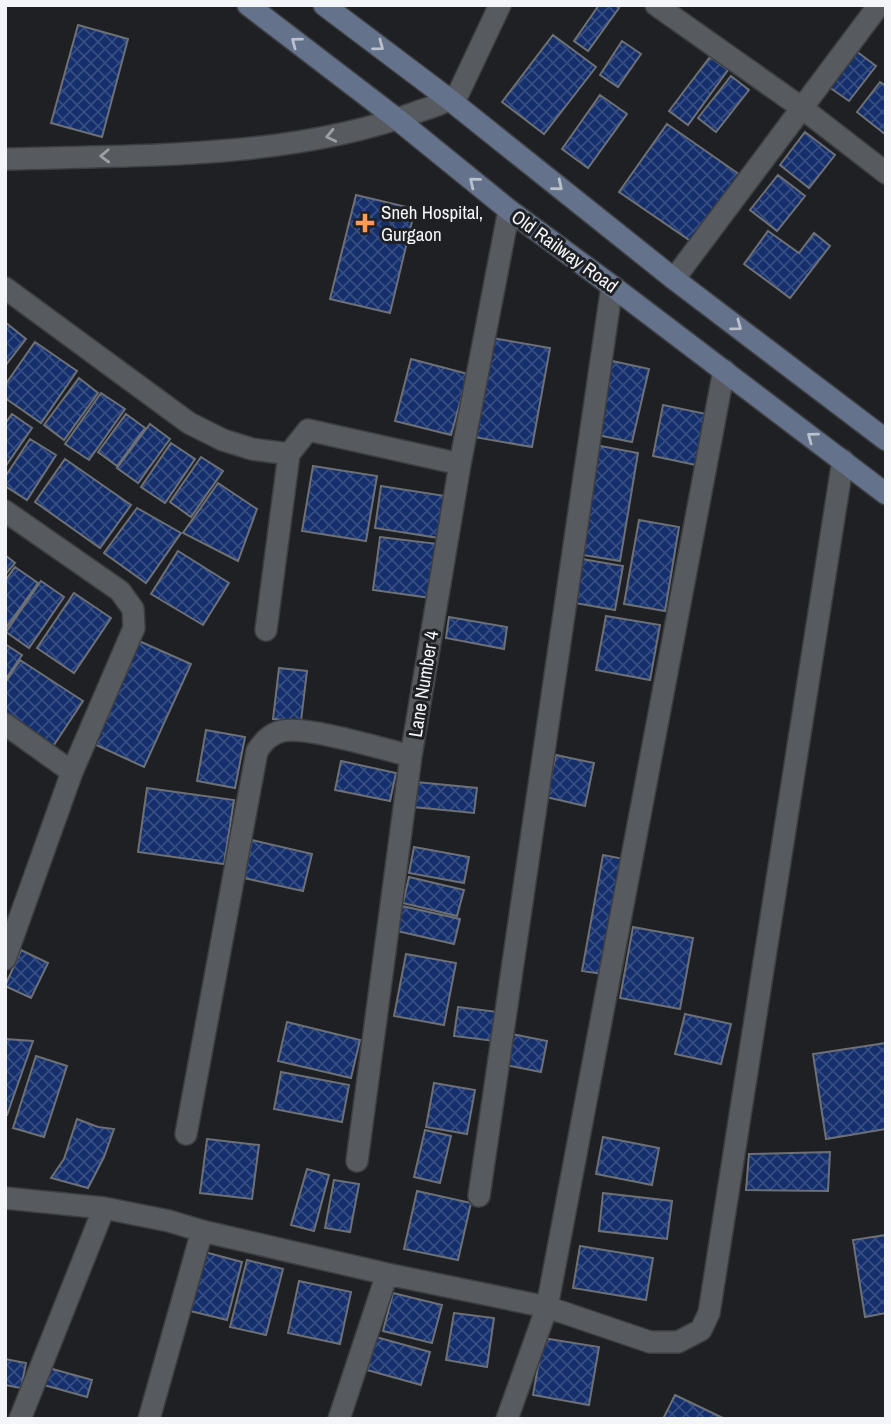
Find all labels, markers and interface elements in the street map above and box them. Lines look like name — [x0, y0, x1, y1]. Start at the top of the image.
one-way arrow — [291, 37, 303, 50]
one-way arrow — [371, 38, 383, 50]
one-way arrow — [325, 128, 337, 143]
one-way arrow — [99, 149, 110, 164]
one-way arrow — [470, 178, 483, 190]
one-way arrow — [549, 178, 562, 190]
place label: Sneh Hospital, Gurgaon — [381, 199, 483, 247]
street label: Old Railway Road — [507, 204, 623, 298]
marker: Sneh Hospital, Gurgaon — [355, 213, 375, 233]
one-way arrow — [729, 318, 742, 331]
one-way arrow — [808, 433, 820, 445]
street label: Lane Number 4 — [402, 629, 444, 739]

